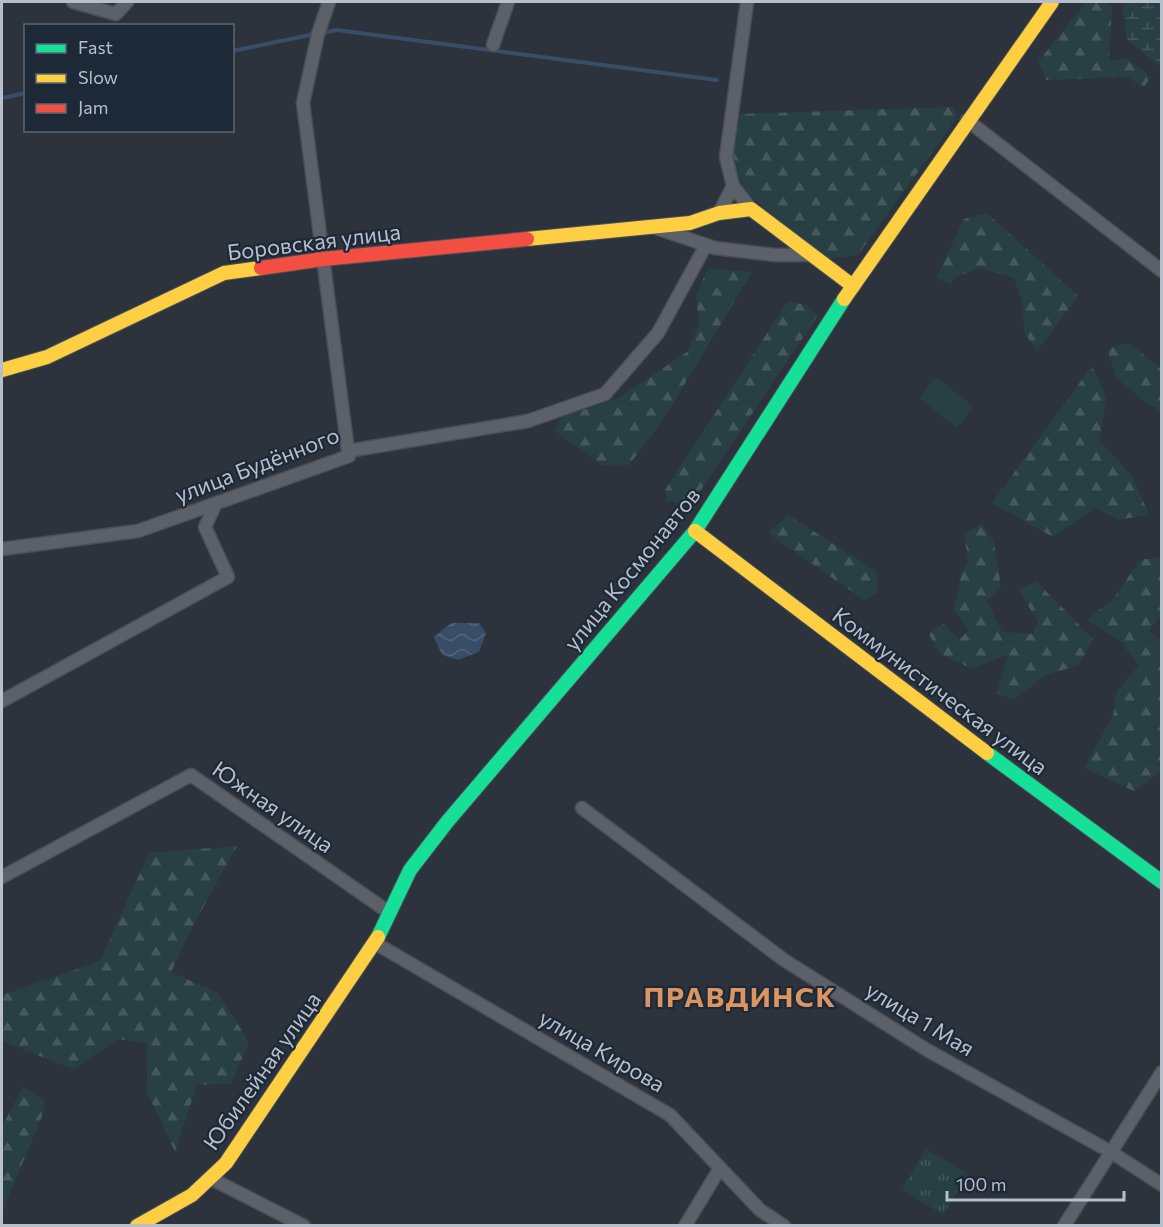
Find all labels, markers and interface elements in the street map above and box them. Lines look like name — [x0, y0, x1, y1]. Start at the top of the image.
legend — [24, 24, 234, 132]
text: Fast — [78, 36, 113, 58]
text: Slow — [78, 66, 118, 88]
text: Jam — [78, 96, 108, 118]
street label: Боровская улица — [226, 217, 402, 266]
street label: улица Будённого — [171, 421, 343, 508]
street label: улица Космонавтов — [558, 482, 706, 656]
street label: Коммунистическая улица — [828, 601, 1053, 780]
street label: Южная улица — [208, 755, 339, 858]
street label: улица 1 Мая — [861, 976, 979, 1062]
district label: ПРАВДИНСК — [644, 979, 836, 1013]
street label: Юбилейная улица — [197, 987, 326, 1155]
street label: улица Кирова — [535, 1004, 670, 1097]
scale bar — [947, 1164, 1124, 1202]
text: 100 m — [956, 1173, 1006, 1195]

